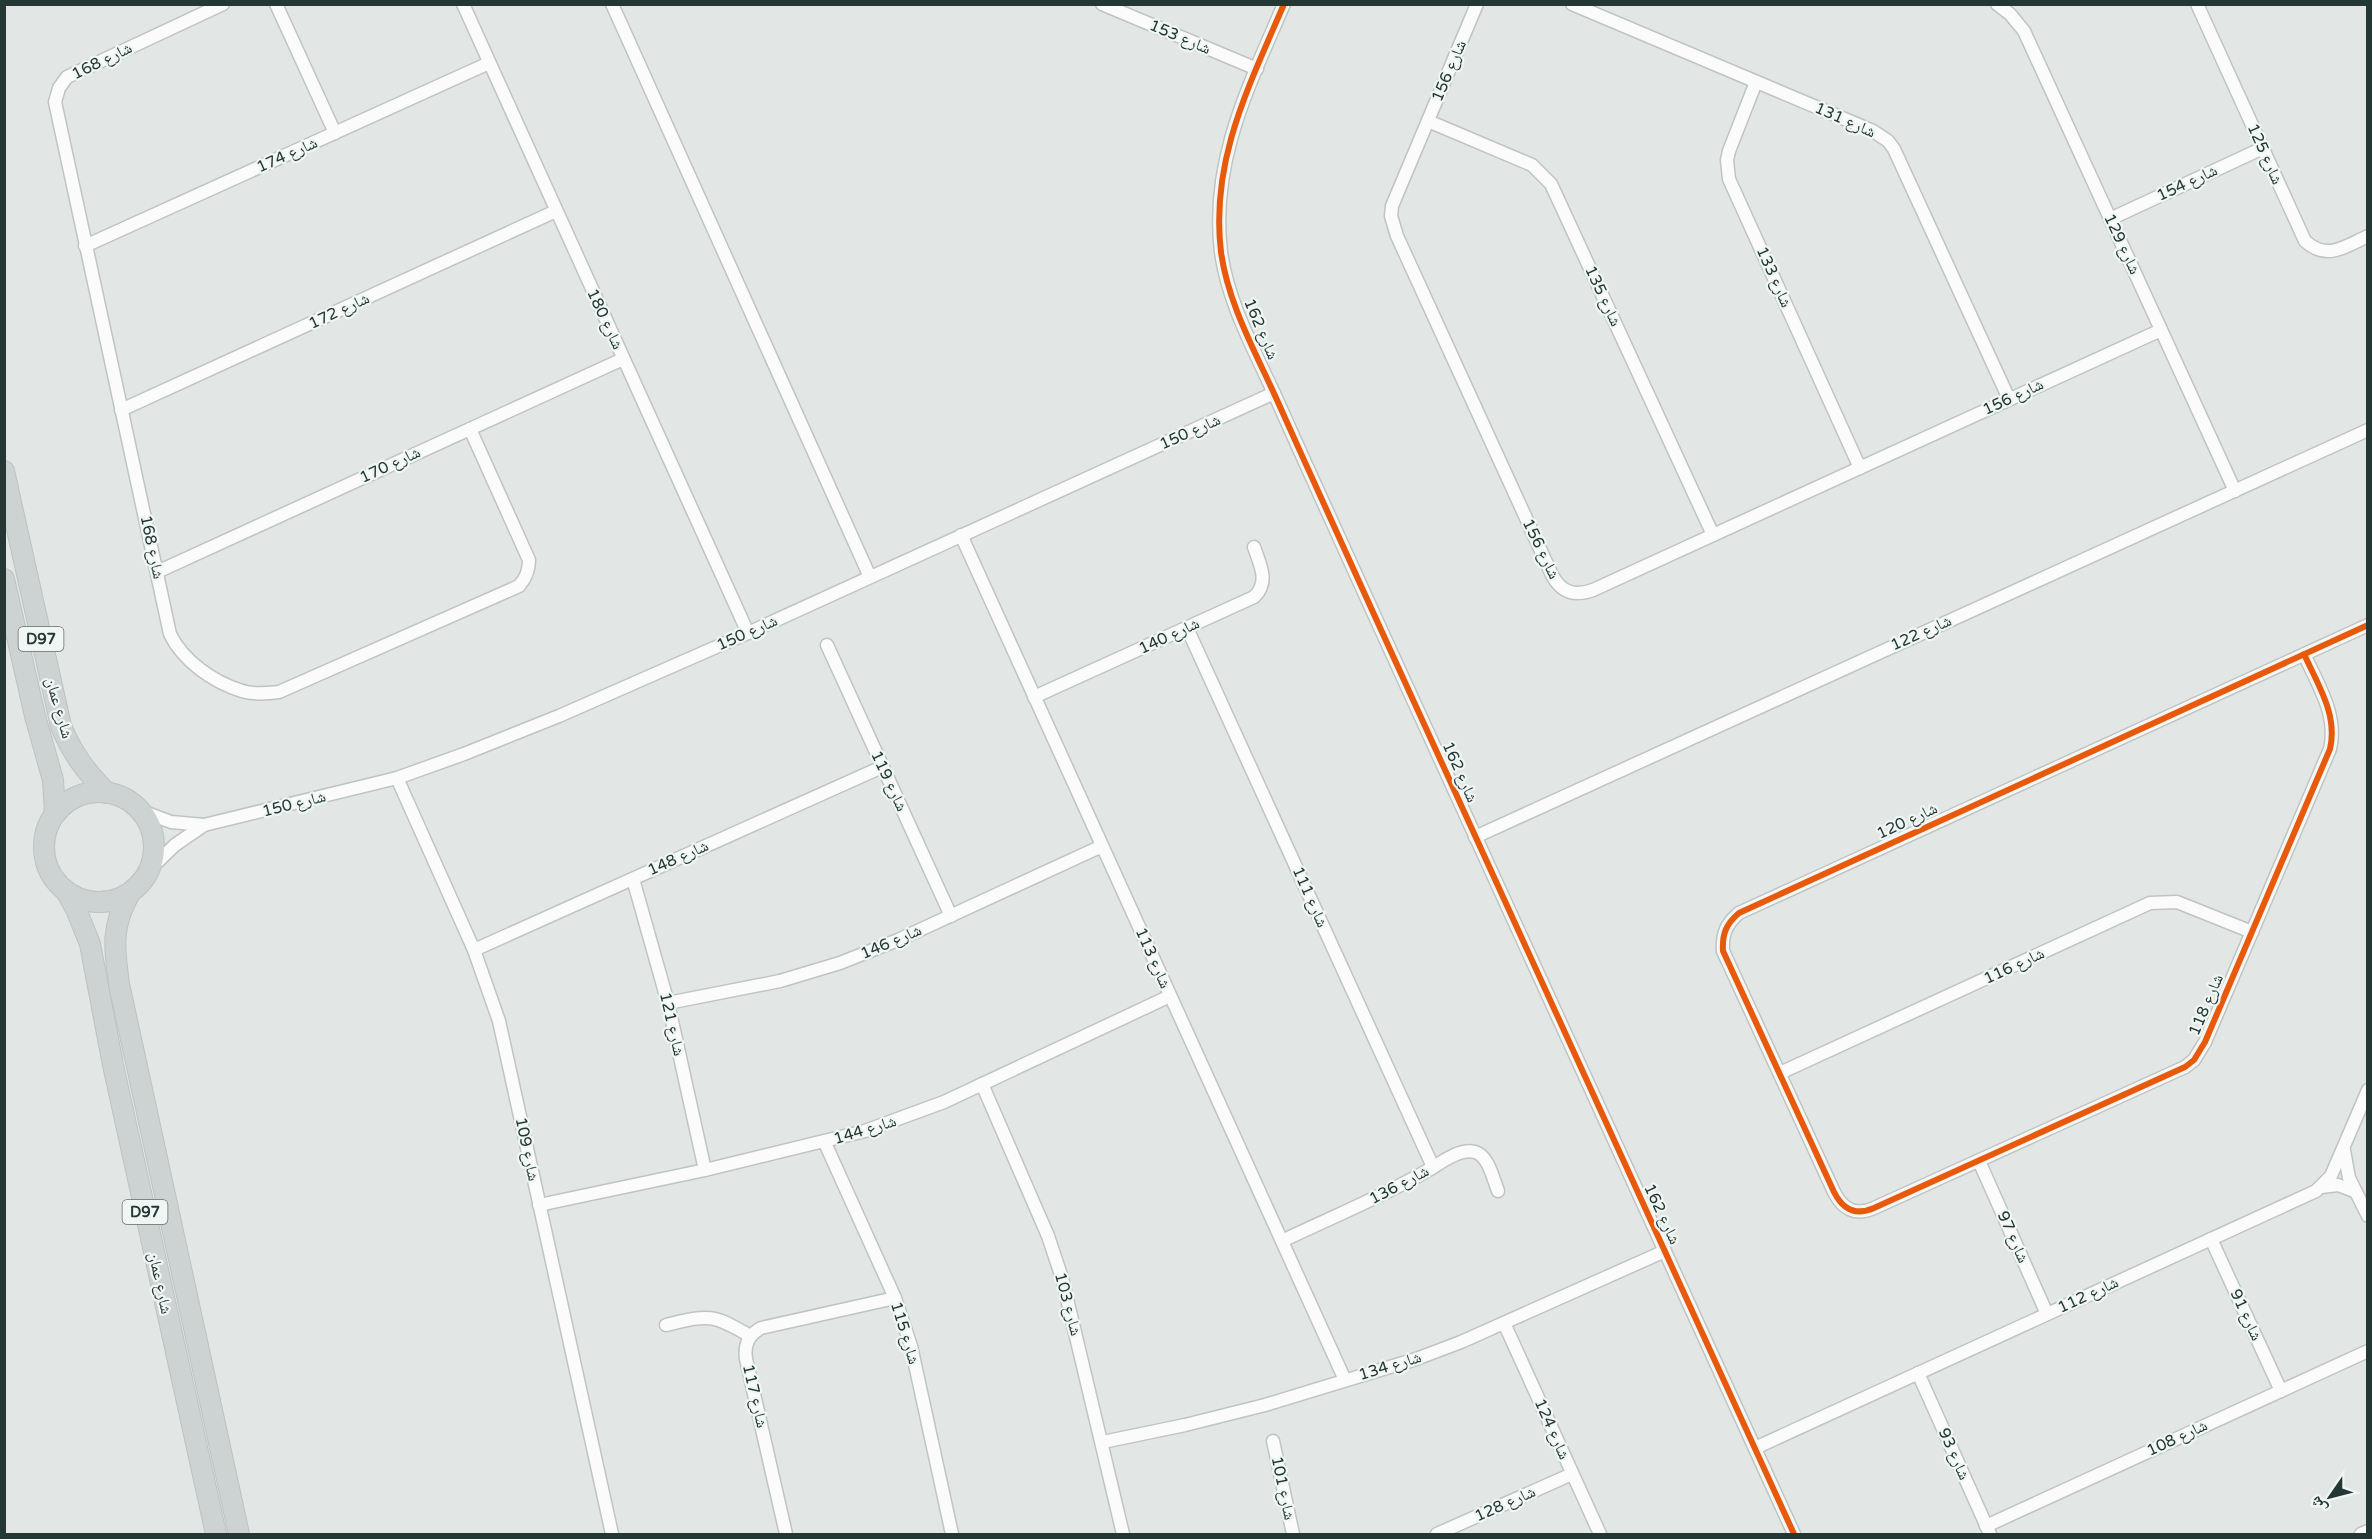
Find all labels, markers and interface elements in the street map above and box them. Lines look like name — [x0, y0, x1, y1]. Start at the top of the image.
street label: شارع 153 — [1146, 15, 1214, 59]
street label: شارع 156 — [1427, 37, 1471, 105]
street label: شارع 168 — [69, 38, 135, 84]
street label: شارع 131 — [1811, 98, 1879, 142]
street label: شارع 125 — [2243, 120, 2287, 188]
street label: شارع 174 — [253, 133, 321, 177]
street label: شارع 154 — [2153, 160, 2221, 206]
street label: شارع 129 — [2099, 210, 2145, 278]
street label: شارع 133 — [1752, 243, 1796, 311]
street label: شارع 135 — [1580, 262, 1626, 330]
street label: شارع 180 — [582, 285, 628, 353]
street label: شارع 172 — [305, 288, 373, 334]
street label: شارع 162 — [1239, 295, 1283, 363]
street label: شارع 156 — [1979, 374, 2047, 420]
street label: شارع 150 — [1156, 410, 1224, 454]
street label: شارع 170 — [356, 442, 424, 488]
street label: شارع 168 — [135, 513, 169, 581]
street label: شارع 156 — [1518, 516, 1564, 582]
street label: شارع 150 — [713, 611, 781, 655]
street label: شارع 122 — [1887, 611, 1955, 655]
street label: شارع 140 — [1135, 613, 1203, 659]
road number: D97 — [18, 627, 63, 651]
street label: شارع عمان — [41, 675, 77, 741]
street label: شارع 162 — [1438, 738, 1482, 806]
street label: شارع 119 — [866, 747, 912, 815]
street label: شارع 150 — [260, 786, 328, 822]
street label: شارع 120 — [1873, 798, 1941, 844]
street label: شارع 148 — [644, 836, 712, 880]
street label: شارع 111 — [1288, 863, 1332, 931]
street label: شارع 146 — [857, 920, 925, 964]
street label: شارع 113 — [1131, 924, 1175, 992]
street label: شارع 116 — [1980, 943, 2048, 989]
street label: شارع 118 — [2184, 971, 2228, 1039]
street label: شارع 121 — [655, 990, 689, 1058]
street label: شارع 144 — [831, 1111, 899, 1149]
street label: شارع 109 — [510, 1115, 544, 1183]
street label: شارع 136 — [1366, 1161, 1432, 1209]
street label: شارع 162 — [1639, 1180, 1685, 1248]
road number: D97 — [122, 1200, 168, 1224]
street label: شارع 97 — [1993, 1208, 2033, 1266]
street label: شارع عمان — [144, 1250, 176, 1316]
street label: شارع 103 — [1050, 1270, 1086, 1338]
street label: شارع 112 — [2054, 1272, 2122, 1318]
street label: شارع 91 — [2225, 1286, 2267, 1344]
street label: شارع 115 — [886, 1299, 924, 1367]
street label: شارع 134 — [1356, 1347, 1424, 1385]
street label: شارع 117 — [738, 1362, 772, 1430]
street label: شارع 124 — [1530, 1395, 1574, 1463]
street label: شارع 108 — [2143, 1415, 2211, 1461]
street label: شارع 93 — [1934, 1425, 1974, 1483]
street label: شارع 101 — [1266, 1454, 1300, 1522]
north arrow — [2300, 1467, 2360, 1527]
street label: شارع 128 — [1471, 1482, 1539, 1526]
text: ش — [2305, 1492, 2332, 1518]

